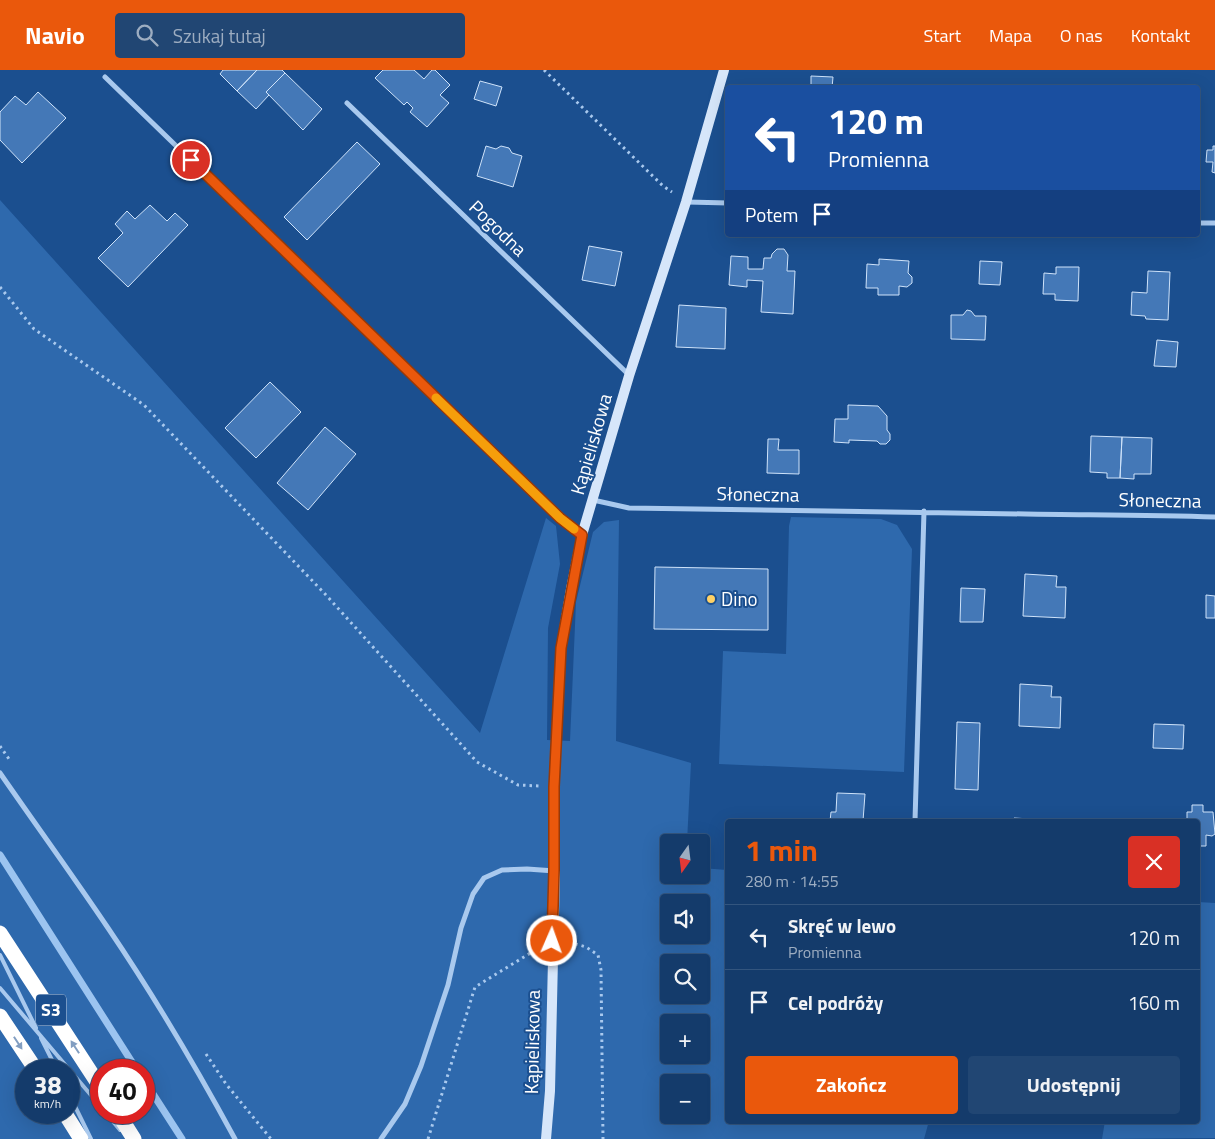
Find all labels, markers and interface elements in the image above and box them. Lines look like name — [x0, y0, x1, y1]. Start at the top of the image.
search box — [115, 13, 465, 58]
text: Navio — [25, 17, 85, 53]
icon: search — [133, 21, 161, 49]
text: Szukaj tutaj — [173, 21, 266, 50]
text: Start — [924, 22, 961, 49]
text: Mapa — [989, 22, 1032, 49]
text: O nas — [1060, 22, 1103, 49]
text: Kontakt — [1131, 22, 1190, 49]
text: 120 m — [828, 94, 924, 148]
icon: left — [745, 105, 810, 170]
pin — [170, 139, 212, 181]
text: Promienna — [828, 142, 929, 176]
icon: arrive — [177, 146, 205, 174]
street label: Pogodna — [463, 193, 534, 263]
text: Potem — [745, 200, 798, 229]
icon: arrive — [808, 200, 836, 228]
street label: Kąpieliskowa — [562, 389, 619, 498]
street label: Słoneczna — [716, 478, 800, 509]
street label: Słoneczna — [1118, 484, 1202, 515]
place label: Dino — [721, 584, 758, 613]
marker: Dino — [705, 593, 717, 605]
text: 1 min — [745, 827, 818, 873]
north arrow — [660, 834, 710, 884]
map controls — [660, 834, 710, 1124]
button: close — [1128, 836, 1180, 888]
text: 280 m · 14:55 — [745, 869, 839, 893]
button: sound — [660, 894, 710, 944]
text: Skręć w lewo — [788, 911, 896, 940]
position arrow — [525, 914, 577, 966]
icon: left — [745, 923, 773, 951]
text: 120 m — [1128, 923, 1180, 952]
text: Promienna — [788, 940, 861, 964]
button: search — [660, 954, 710, 1004]
icon: arrive — [745, 988, 773, 1016]
text: Cel podróży — [788, 988, 883, 1017]
text: 160 m — [1128, 988, 1180, 1017]
street label: Kąpieliskowa — [516, 989, 547, 1094]
road number: S3 — [36, 994, 66, 1026]
button: + — [660, 1014, 710, 1064]
one-way arrow — [13, 1036, 23, 1050]
one-way arrow — [70, 1041, 79, 1054]
button: Zakończ — [745, 1056, 958, 1114]
button: Udostępnij — [968, 1056, 1180, 1114]
speed limit sign: 40 — [90, 1059, 155, 1124]
text: 38 — [33, 1066, 62, 1104]
button: − — [660, 1074, 710, 1124]
text: km/h — [34, 1094, 61, 1113]

